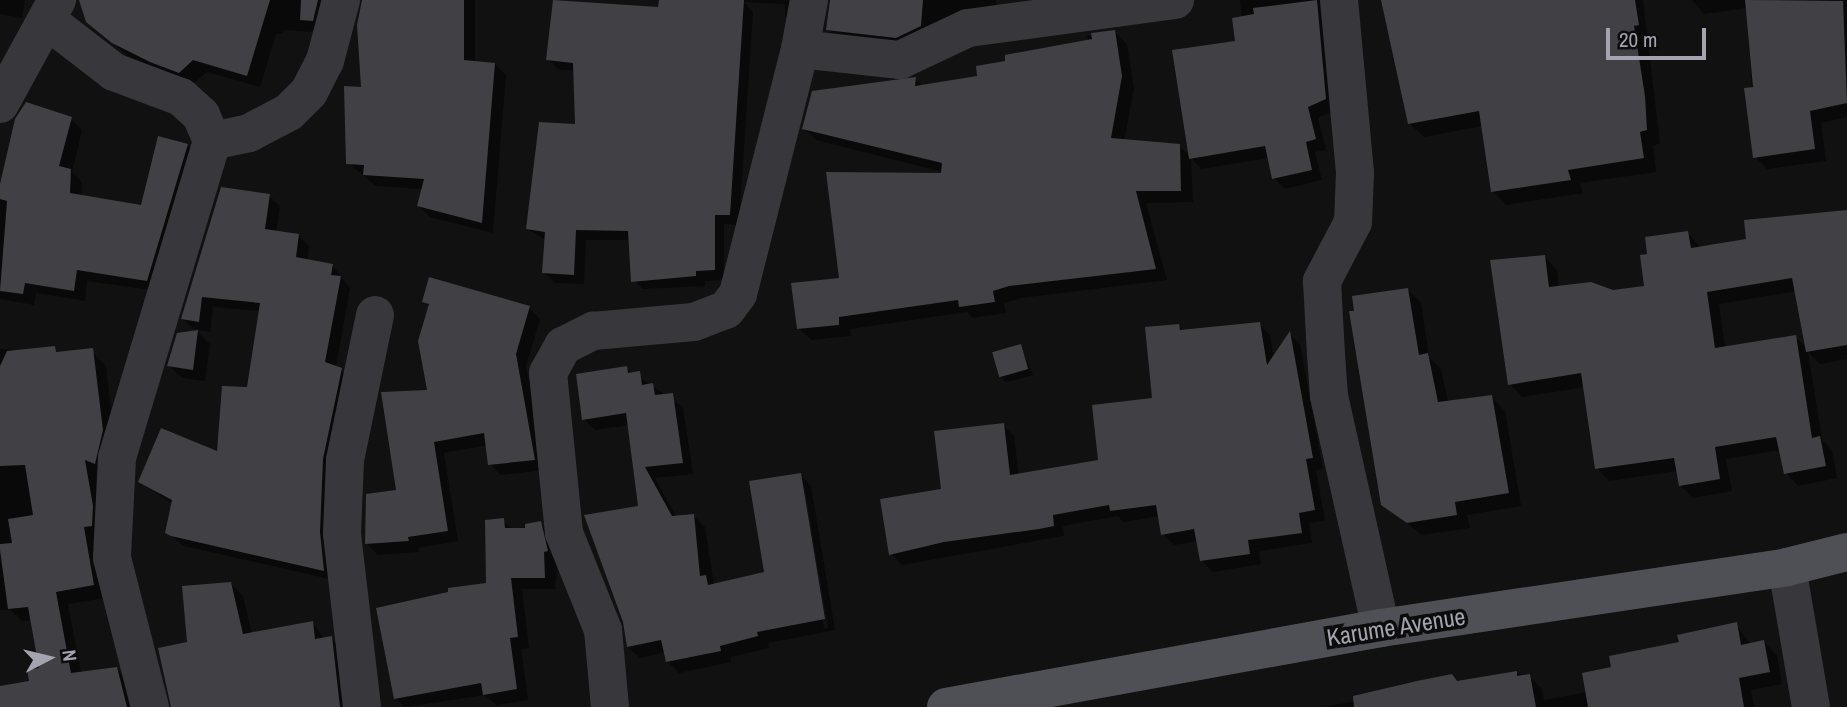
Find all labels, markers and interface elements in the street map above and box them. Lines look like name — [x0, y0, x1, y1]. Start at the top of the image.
scale bar — [1609, 14, 1709, 58]
text: 20 m — [1619, 25, 1657, 54]
street label: Karume Avenue — [1324, 602, 1468, 652]
north arrow — [14, 623, 84, 693]
text: N — [56, 648, 83, 663]

